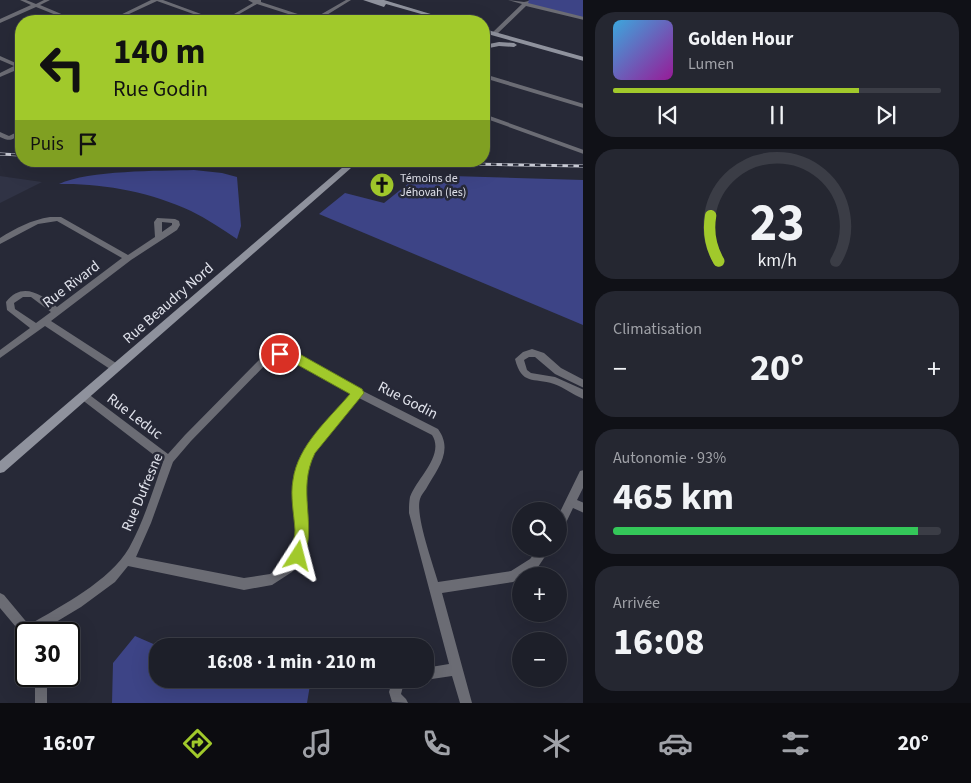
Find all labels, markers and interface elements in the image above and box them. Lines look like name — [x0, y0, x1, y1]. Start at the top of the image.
text: Golden Hour — [688, 26, 793, 53]
text: 140 m — [113, 27, 205, 77]
icon: left — [30, 35, 95, 100]
text: Lumen — [688, 53, 734, 75]
text: Rue Godin — [113, 73, 208, 105]
icon: previous — [654, 101, 682, 129]
icon: pause — [763, 101, 791, 129]
icon: next — [872, 101, 900, 129]
icon: arrive — [74, 130, 102, 158]
text: Puis — [30, 131, 64, 158]
place label: Témoins de Jéhovah (les) — [400, 170, 466, 201]
church icon: Témoins de Jéhovah (les) — [369, 172, 395, 198]
text: 23 — [750, 187, 804, 261]
text: km/h — [757, 248, 797, 273]
street label: Rue Rivard — [38, 256, 104, 313]
street label: Rue Beaudry Nord — [118, 258, 218, 349]
text: Climatisation — [613, 318, 702, 340]
pin — [259, 333, 301, 375]
icon: arrive — [266, 340, 294, 368]
text: 20° — [750, 341, 804, 395]
text: − — [613, 349, 627, 389]
text: + — [927, 349, 941, 389]
street label: Rue Godin — [374, 376, 441, 424]
street label: Rue Leduc — [102, 388, 167, 444]
text: Autonomie · 93% — [613, 447, 726, 469]
street label: Rue Dufresne — [117, 450, 168, 535]
text: 465 km — [613, 470, 734, 524]
map controls — [512, 502, 567, 687]
button: search — [512, 502, 567, 557]
position arrow — [271, 529, 323, 581]
button: + — [512, 567, 567, 622]
text: Arrivée — [613, 592, 660, 614]
text: 16:08 — [613, 615, 705, 669]
speed limit sign: 30 — [15, 622, 80, 687]
button: − — [512, 632, 567, 687]
text: 16:08 · 1 min · 210 m — [207, 649, 376, 676]
icon: directions — [180, 726, 215, 761]
icon: music — [300, 726, 335, 761]
icon: phone — [419, 726, 454, 761]
icon: climate — [539, 726, 574, 761]
icon: car — [658, 726, 693, 761]
icon: filters — [778, 726, 813, 761]
text: 16:07 — [42, 727, 95, 759]
text: 20° — [897, 727, 929, 759]

